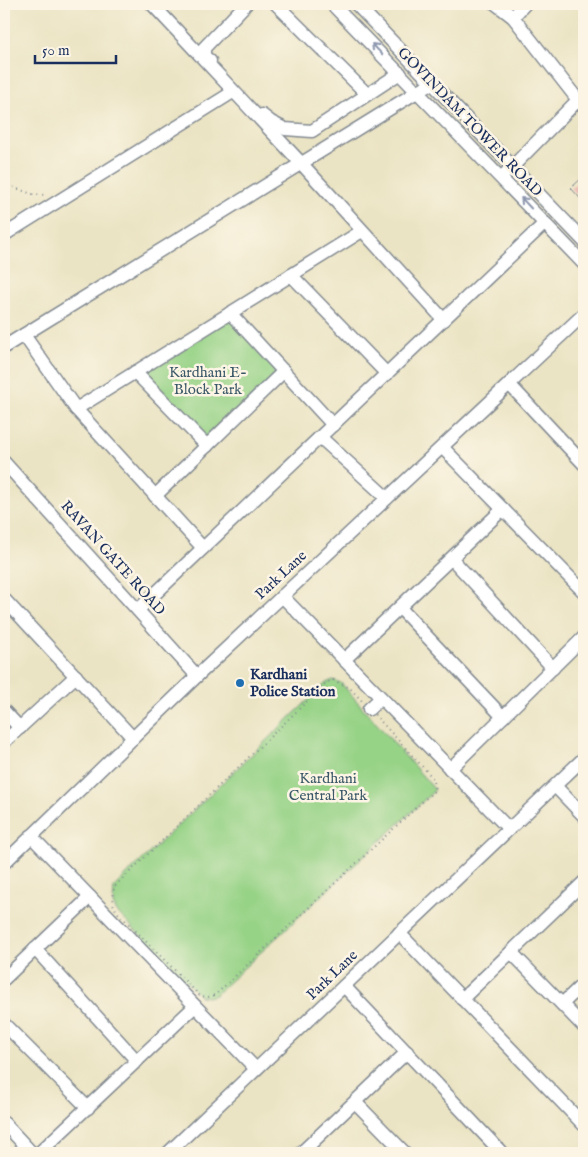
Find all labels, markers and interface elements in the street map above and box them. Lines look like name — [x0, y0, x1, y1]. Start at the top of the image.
scale bar — [35, 32, 116, 64]
text: 50 m — [42, 41, 70, 60]
one-way arrow — [370, 43, 383, 55]
street label: GOVINDAM TOWER ROAD — [393, 43, 547, 201]
one-way arrow — [520, 197, 532, 210]
park label: Kardhani E- Block Park — [169, 363, 247, 399]
street label: RAVAN GATE ROAD — [56, 497, 170, 619]
street label: Park Lane — [251, 546, 311, 604]
place label: Kardhani Police Station — [250, 665, 336, 701]
marker: Kardhani Police Station — [234, 677, 246, 689]
park label: Kardhani Central Park — [289, 769, 368, 805]
street label: Park Lane — [302, 946, 362, 1004]

